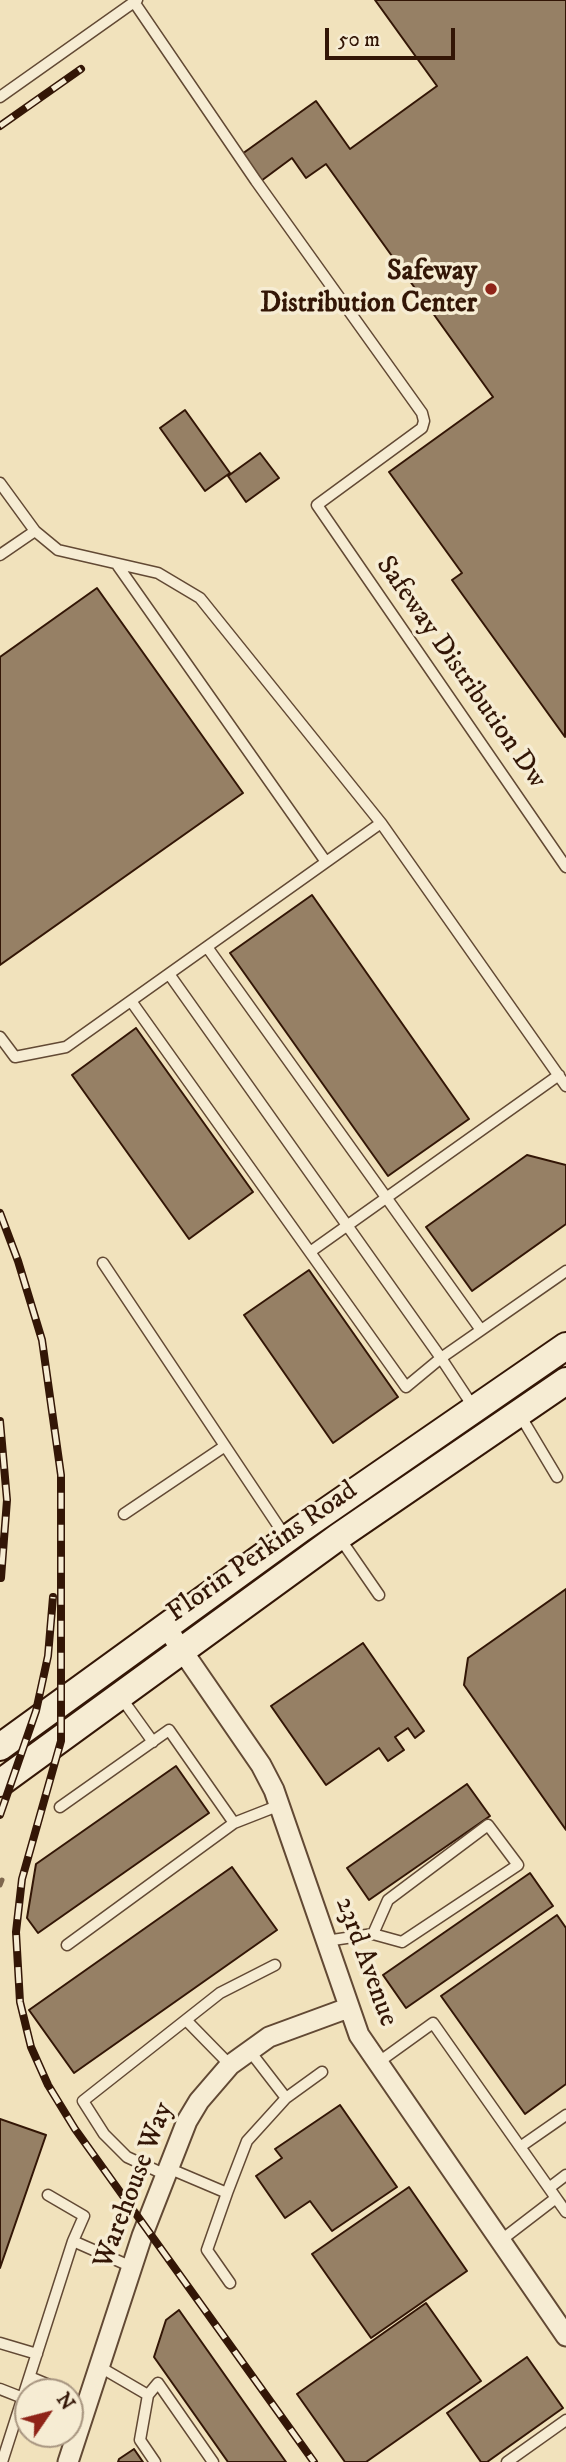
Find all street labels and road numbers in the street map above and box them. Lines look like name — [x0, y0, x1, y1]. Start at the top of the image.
street label: Safeway Distribution Dw — [367, 550, 553, 796]
street label: Florin Perkins Road — [162, 1475, 364, 1631]
street label: 23rd Avenue — [326, 1893, 404, 2031]
street label: Warehouse Way — [88, 2098, 182, 2274]

